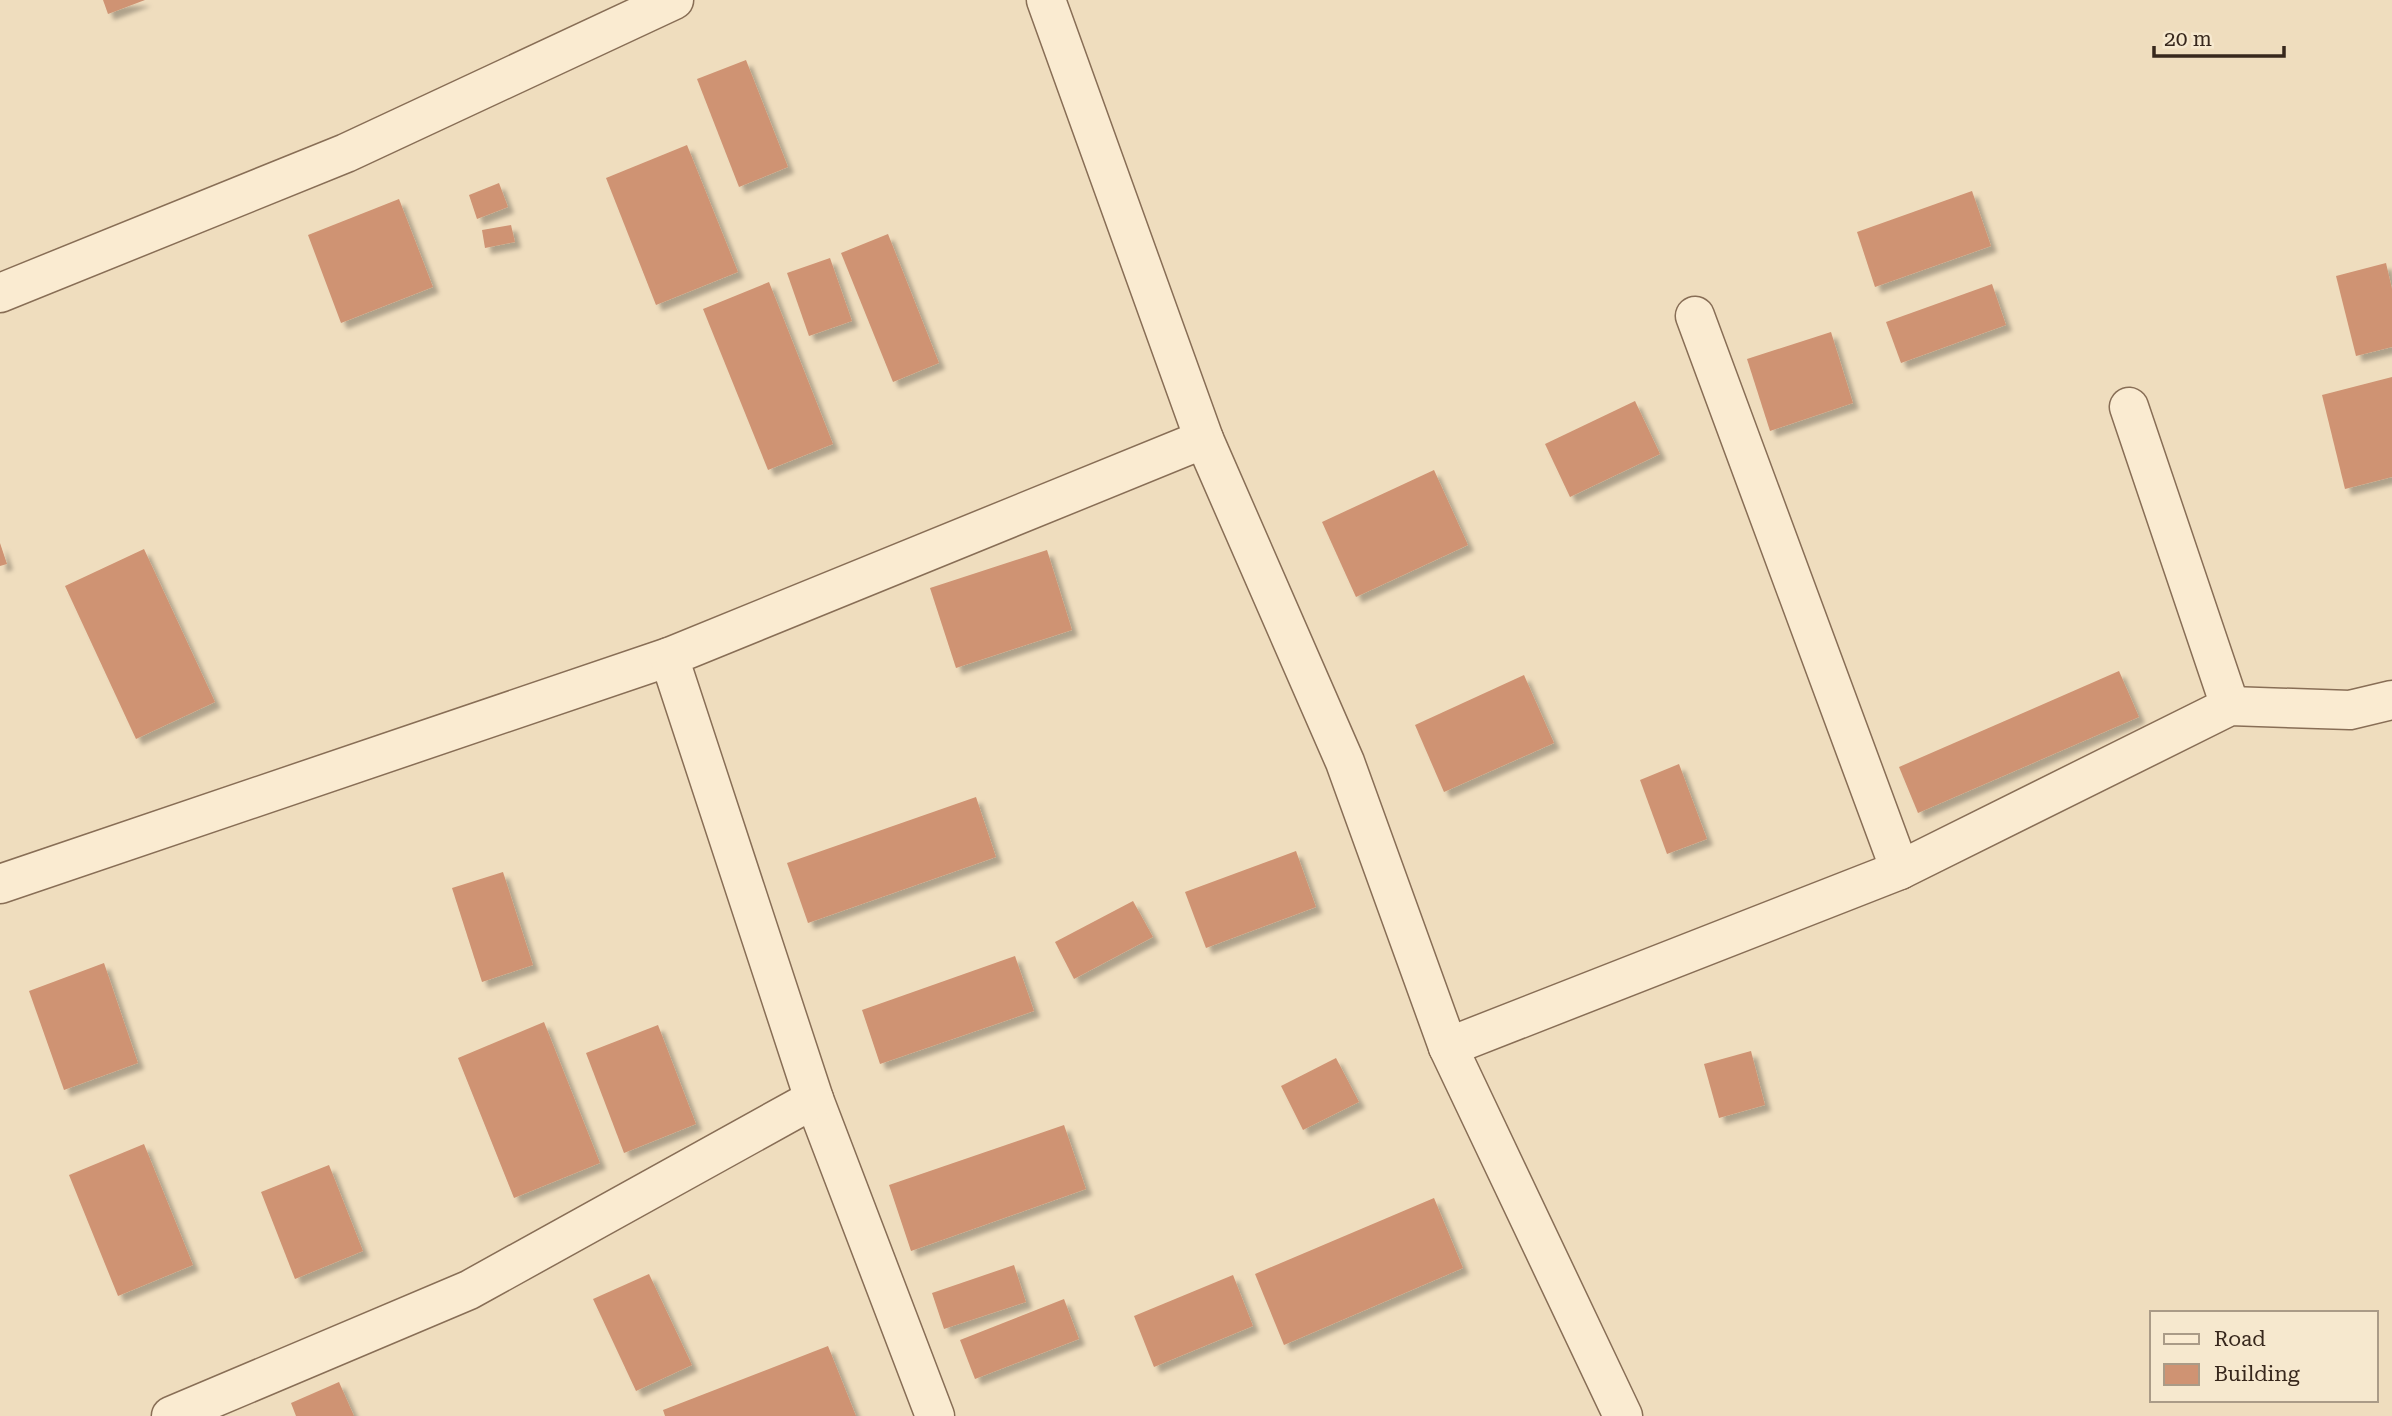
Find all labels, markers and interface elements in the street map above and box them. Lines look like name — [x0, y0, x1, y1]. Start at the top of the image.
scale bar — [2154, 14, 2284, 58]
text: 20 m — [2164, 27, 2212, 51]
legend — [2150, 1311, 2378, 1402]
text: Road — [2214, 1327, 2266, 1351]
text: Building — [2214, 1362, 2300, 1386]

